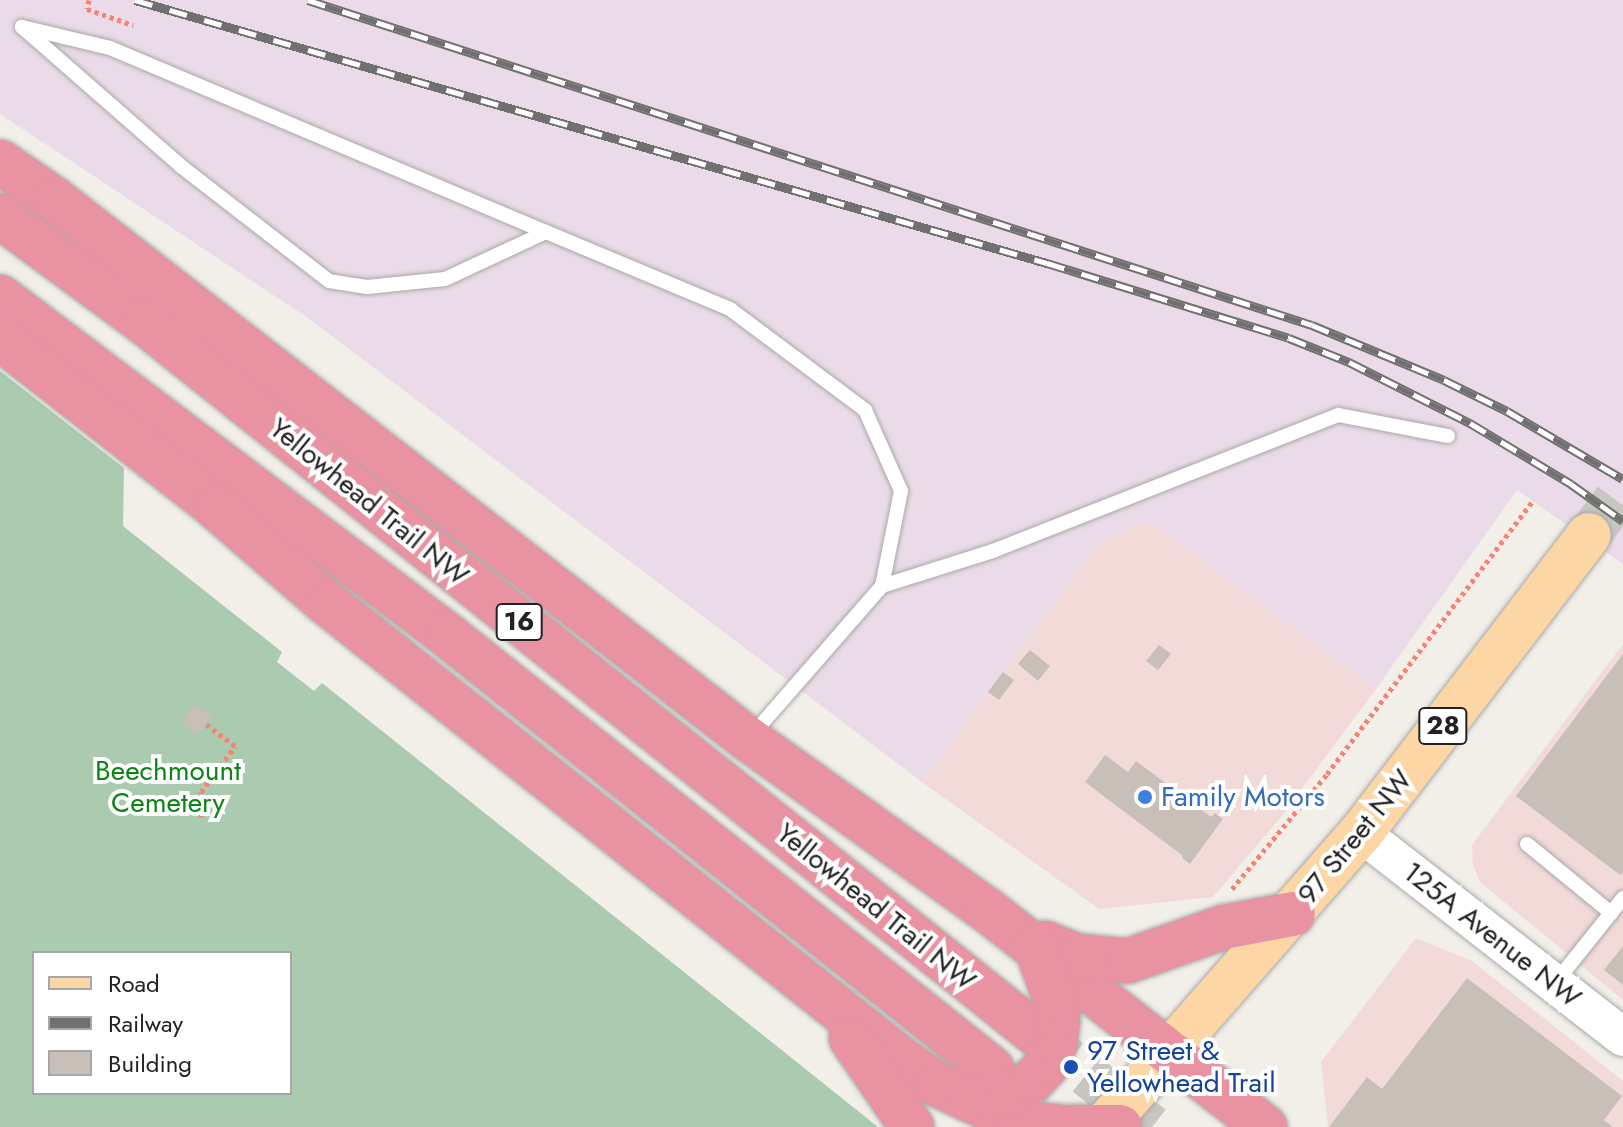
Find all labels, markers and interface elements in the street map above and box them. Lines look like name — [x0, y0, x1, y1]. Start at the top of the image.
street label: Yellowhead Trail NW — [263, 411, 475, 593]
road number: 16 — [495, 600, 543, 644]
road number: 28 — [1417, 704, 1469, 748]
park label: Beechmount Cemetery — [95, 754, 241, 820]
street label: 97 Street NW — [1291, 763, 1419, 911]
place label: Family Motors — [1161, 780, 1325, 814]
marker: Family Motors — [1136, 788, 1154, 806]
street label: Yellowhead Trail NW — [770, 816, 982, 998]
street label: 125A Avenue NW — [1396, 855, 1588, 1015]
legend — [32, 951, 292, 1095]
text: Road — [108, 966, 160, 1001]
text: Railway — [108, 1006, 183, 1041]
place label: 97 Street & Yellowhead Trail — [1087, 1034, 1276, 1100]
text: Building — [108, 1046, 192, 1081]
marker: 97 Street & Yellowhead Trail — [1062, 1058, 1080, 1076]

